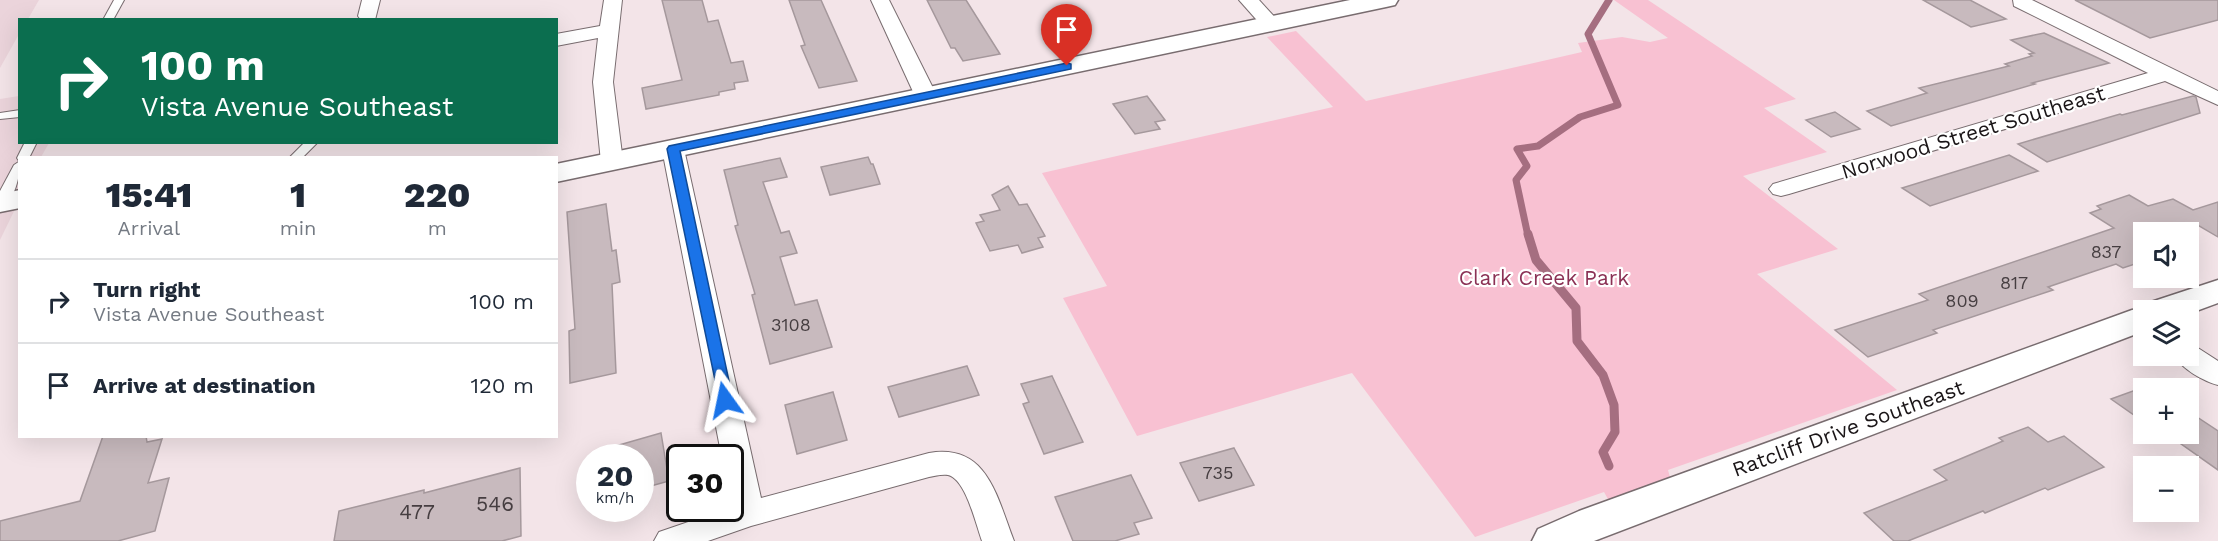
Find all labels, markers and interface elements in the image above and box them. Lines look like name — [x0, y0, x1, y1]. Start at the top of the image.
pin — [1041, 4, 1092, 66]
icon: arrive — [1050, 13, 1083, 46]
text: 100 m — [141, 41, 265, 90]
icon: right — [42, 42, 120, 120]
street label: Norwood Street Southeast — [1838, 80, 2108, 184]
text: Vista Avenue Southeast — [141, 91, 453, 123]
text: 15:41 — [105, 174, 192, 216]
text: 1 — [290, 174, 306, 216]
text: 220 — [404, 174, 471, 216]
text: Arrival — [118, 216, 180, 240]
text: min — [280, 216, 316, 240]
text: m — [428, 216, 447, 240]
map controls — [2133, 222, 2199, 522]
button: sound — [2133, 222, 2199, 288]
house number: 837 — [2091, 241, 2121, 262]
park label: Clark Creek Park — [1459, 265, 1629, 290]
house number: 817 — [2000, 272, 2028, 293]
text: Turn right — [93, 277, 200, 302]
icon: right — [42, 285, 75, 318]
text: 100 m — [470, 289, 534, 314]
house number: 809 — [1945, 290, 1979, 311]
button: layers — [2133, 300, 2199, 366]
text: Vista Avenue Southeast — [93, 302, 324, 326]
house number: 3108 — [771, 314, 811, 335]
position arrow — [693, 368, 757, 432]
icon: arrive — [42, 369, 75, 402]
text: Arrive at destination — [93, 373, 316, 398]
text: 120 m — [470, 373, 534, 398]
street label: Ratcliff Drive Southeast — [1729, 374, 1968, 482]
button: + — [2133, 378, 2199, 444]
speed limit sign: 30 — [666, 444, 744, 522]
button: − — [2133, 456, 2199, 522]
text: 20 — [596, 458, 634, 493]
house number: 735 — [1202, 462, 1234, 483]
text: km/h — [596, 489, 634, 507]
house number: 546 — [476, 491, 514, 516]
house number: 477 — [399, 499, 435, 524]

